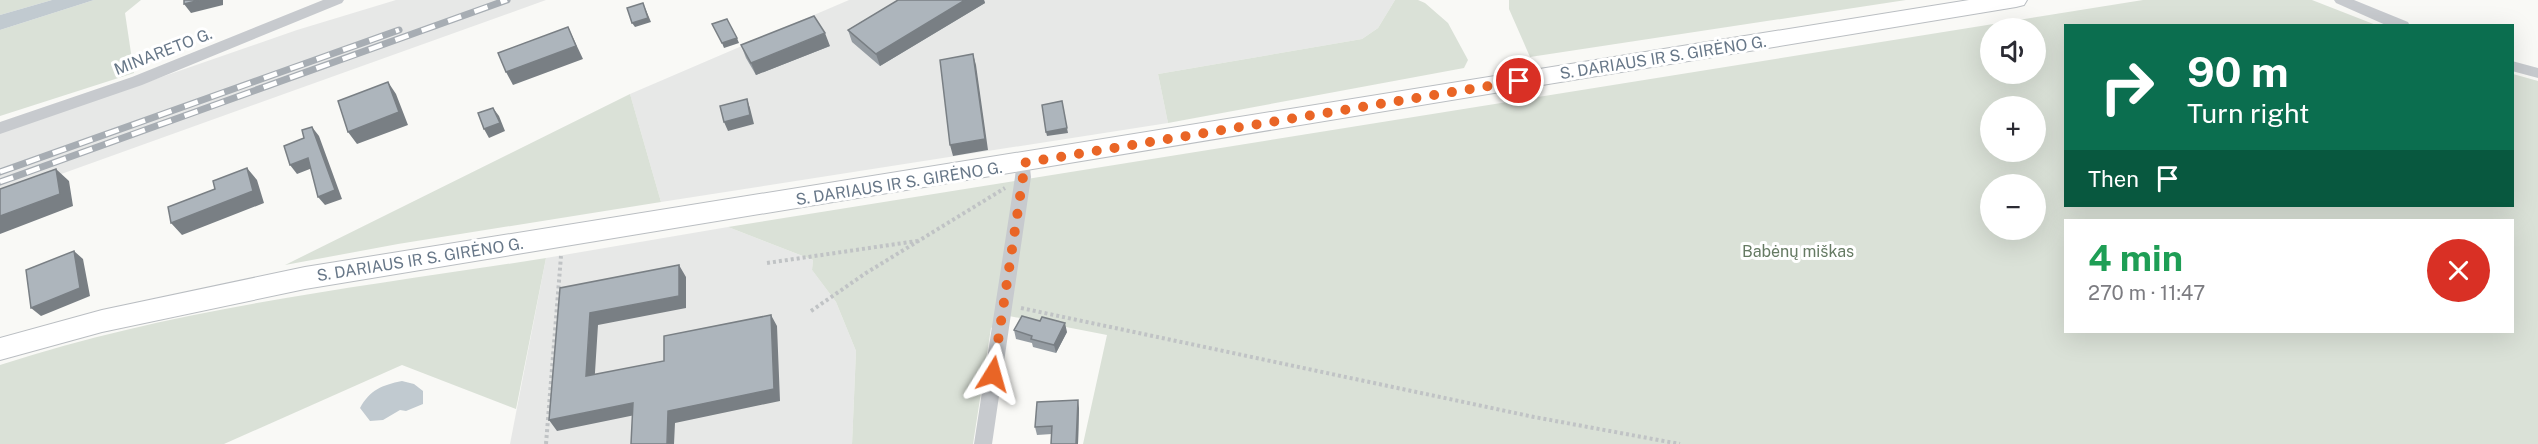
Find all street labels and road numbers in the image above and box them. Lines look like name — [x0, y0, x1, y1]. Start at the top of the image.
street label: MINARETO G. — [111, 24, 215, 79]
street label: S. DARIAUS IR S. GIRĖNO G. — [1558, 31, 1768, 83]
street label: S. DARIAUS IR S. GIRĖNO G. — [794, 157, 1004, 209]
street label: S. DARIAUS IR S. GIRĖNO G. — [315, 233, 525, 285]

